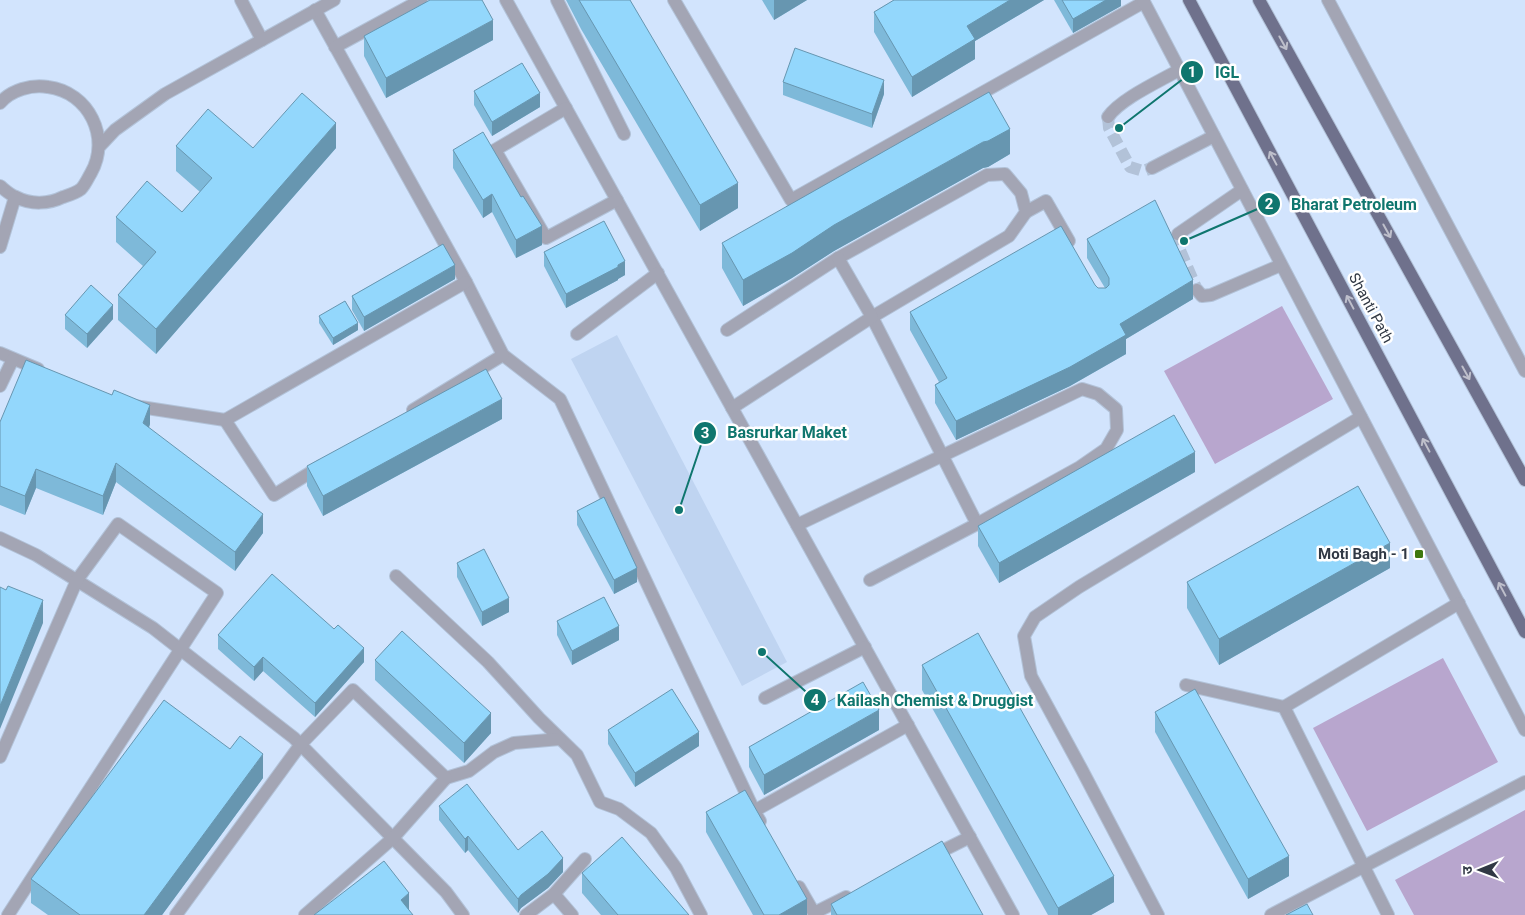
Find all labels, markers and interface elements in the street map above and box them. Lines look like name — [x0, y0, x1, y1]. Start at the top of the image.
one-way arrow — [1278, 35, 1288, 50]
callout: IGL — [1180, 57, 1249, 88]
text: 1 — [1188, 63, 1196, 81]
text: IGL — [1215, 63, 1239, 82]
one-way arrow — [1268, 151, 1278, 166]
callout: Bharat Petroleum — [1256, 188, 1427, 219]
text: 2 — [1265, 195, 1274, 213]
text: Bharat Petroleum — [1291, 195, 1417, 214]
one-way arrow — [1382, 223, 1392, 238]
street label: Shanti Path — [1345, 270, 1397, 346]
one-way arrow — [1345, 295, 1354, 310]
one-way arrow — [1462, 365, 1471, 380]
callout: Basrurkar Maket — [692, 417, 857, 448]
text: Basrurkar Maket — [727, 423, 847, 442]
text: 3 — [701, 424, 709, 442]
one-way arrow — [1421, 438, 1431, 453]
place label: Moti Bagh - 1 — [1318, 545, 1409, 563]
marker: Moti Bagh - 1 — [1413, 548, 1425, 560]
one-way arrow — [1497, 582, 1506, 597]
callout: Kailash Chemist & Druggist — [802, 684, 1044, 715]
text: 4 — [811, 691, 820, 709]
text: Kailash Chemist & Druggist — [837, 691, 1034, 710]
north arrow — [1455, 845, 1505, 895]
text: उ — [1459, 865, 1475, 874]

